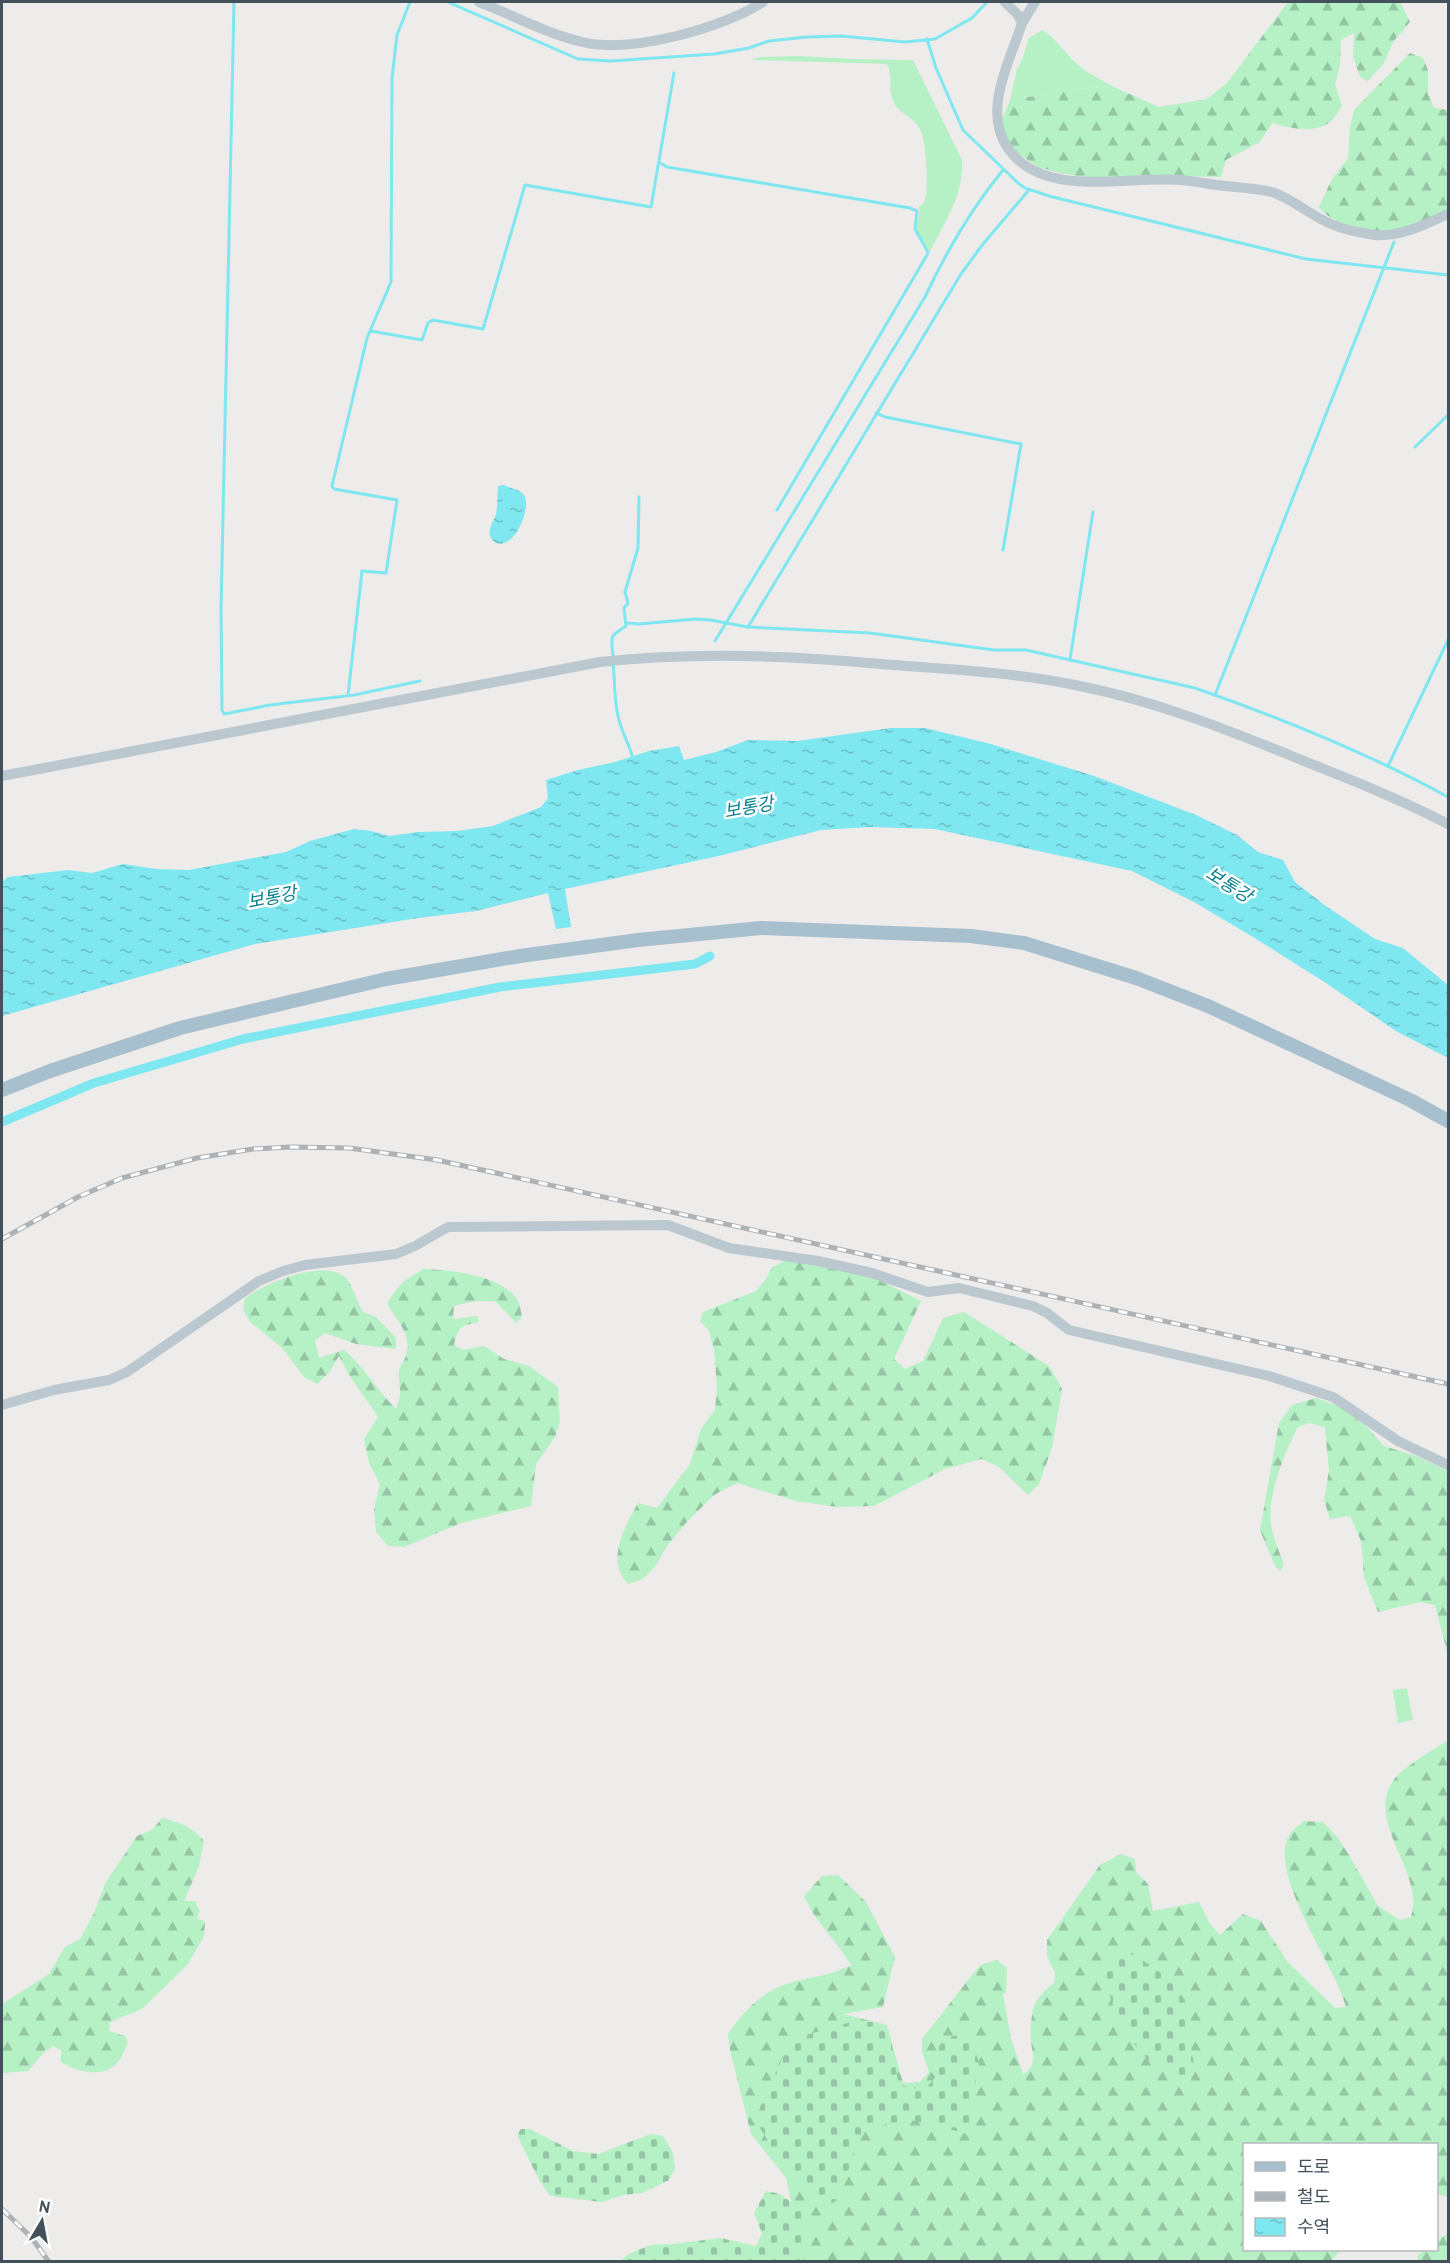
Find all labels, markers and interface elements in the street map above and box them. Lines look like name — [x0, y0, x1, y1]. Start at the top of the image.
water label: 보통강 — [723, 793, 778, 825]
water label: 보통강 — [1201, 863, 1257, 910]
water label: 보통강 — [245, 883, 301, 915]
legend — [1243, 2143, 1438, 2251]
text: 도로 — [1297, 2157, 1330, 2180]
text: 철도 — [1297, 2187, 1330, 2210]
north arrow — [12, 2191, 72, 2251]
text: N — [37, 2197, 52, 2219]
text: 수역 — [1297, 2217, 1330, 2240]

